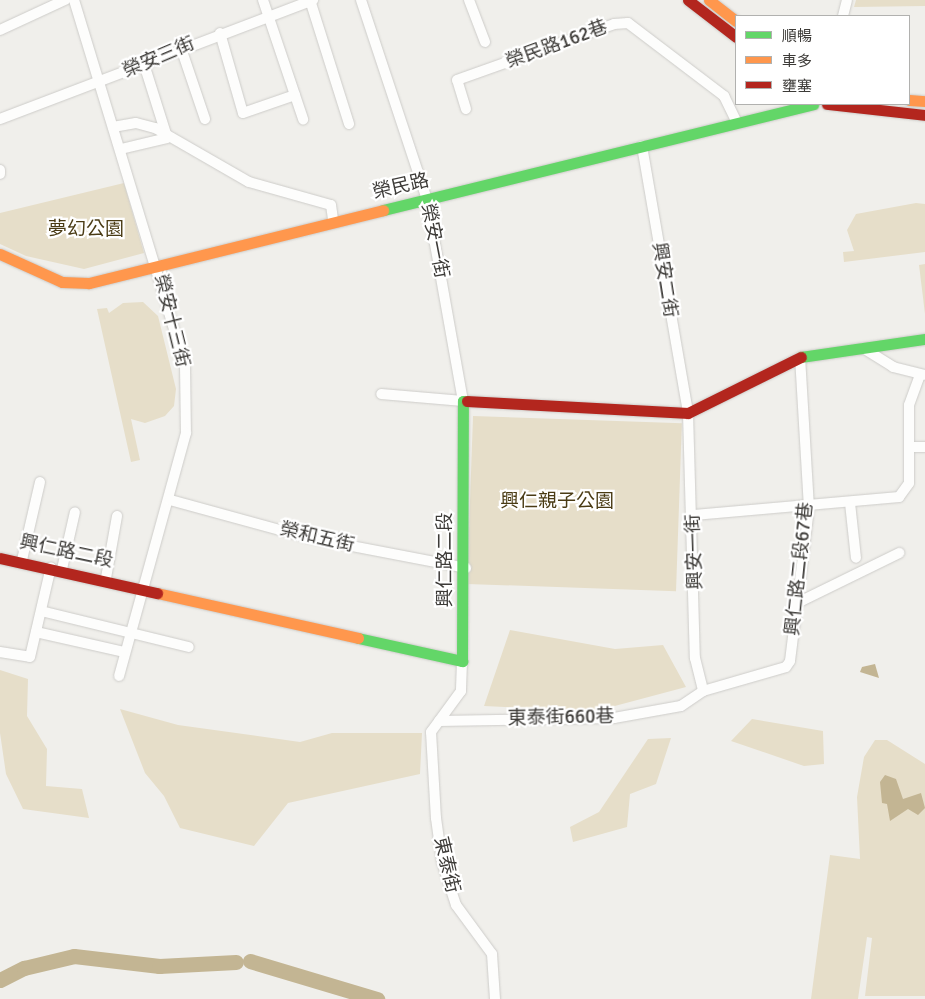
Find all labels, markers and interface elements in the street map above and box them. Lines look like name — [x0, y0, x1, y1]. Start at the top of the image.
legend — [735, 15, 910, 105]
street label: 榮民路162巷 — [503, 16, 611, 74]
text: 順暢 — [782, 27, 812, 45]
street label: 榮安三街 — [120, 33, 198, 83]
text: 車多 — [782, 52, 812, 70]
text: 壅塞 — [782, 77, 812, 95]
street label: 榮民路 — [371, 169, 431, 205]
street label: 榮安一街 — [416, 202, 452, 280]
park label: 夢幻公園 — [48, 219, 124, 241]
street label: 興安二街 — [647, 241, 681, 319]
street label: 榮安十三街 — [148, 272, 194, 370]
park label: 興仁親子公園 — [500, 491, 614, 513]
street label: 興仁路二段67巷 — [782, 501, 818, 637]
street label: 興仁路二段 — [435, 513, 457, 607]
street label: 興安一街 — [682, 514, 708, 590]
street label: 榮和五街 — [277, 518, 357, 558]
street label: 興仁路二段 — [17, 531, 115, 573]
street label: 東泰街660巷 — [507, 706, 615, 730]
street label: 東泰街 — [428, 835, 464, 895]

